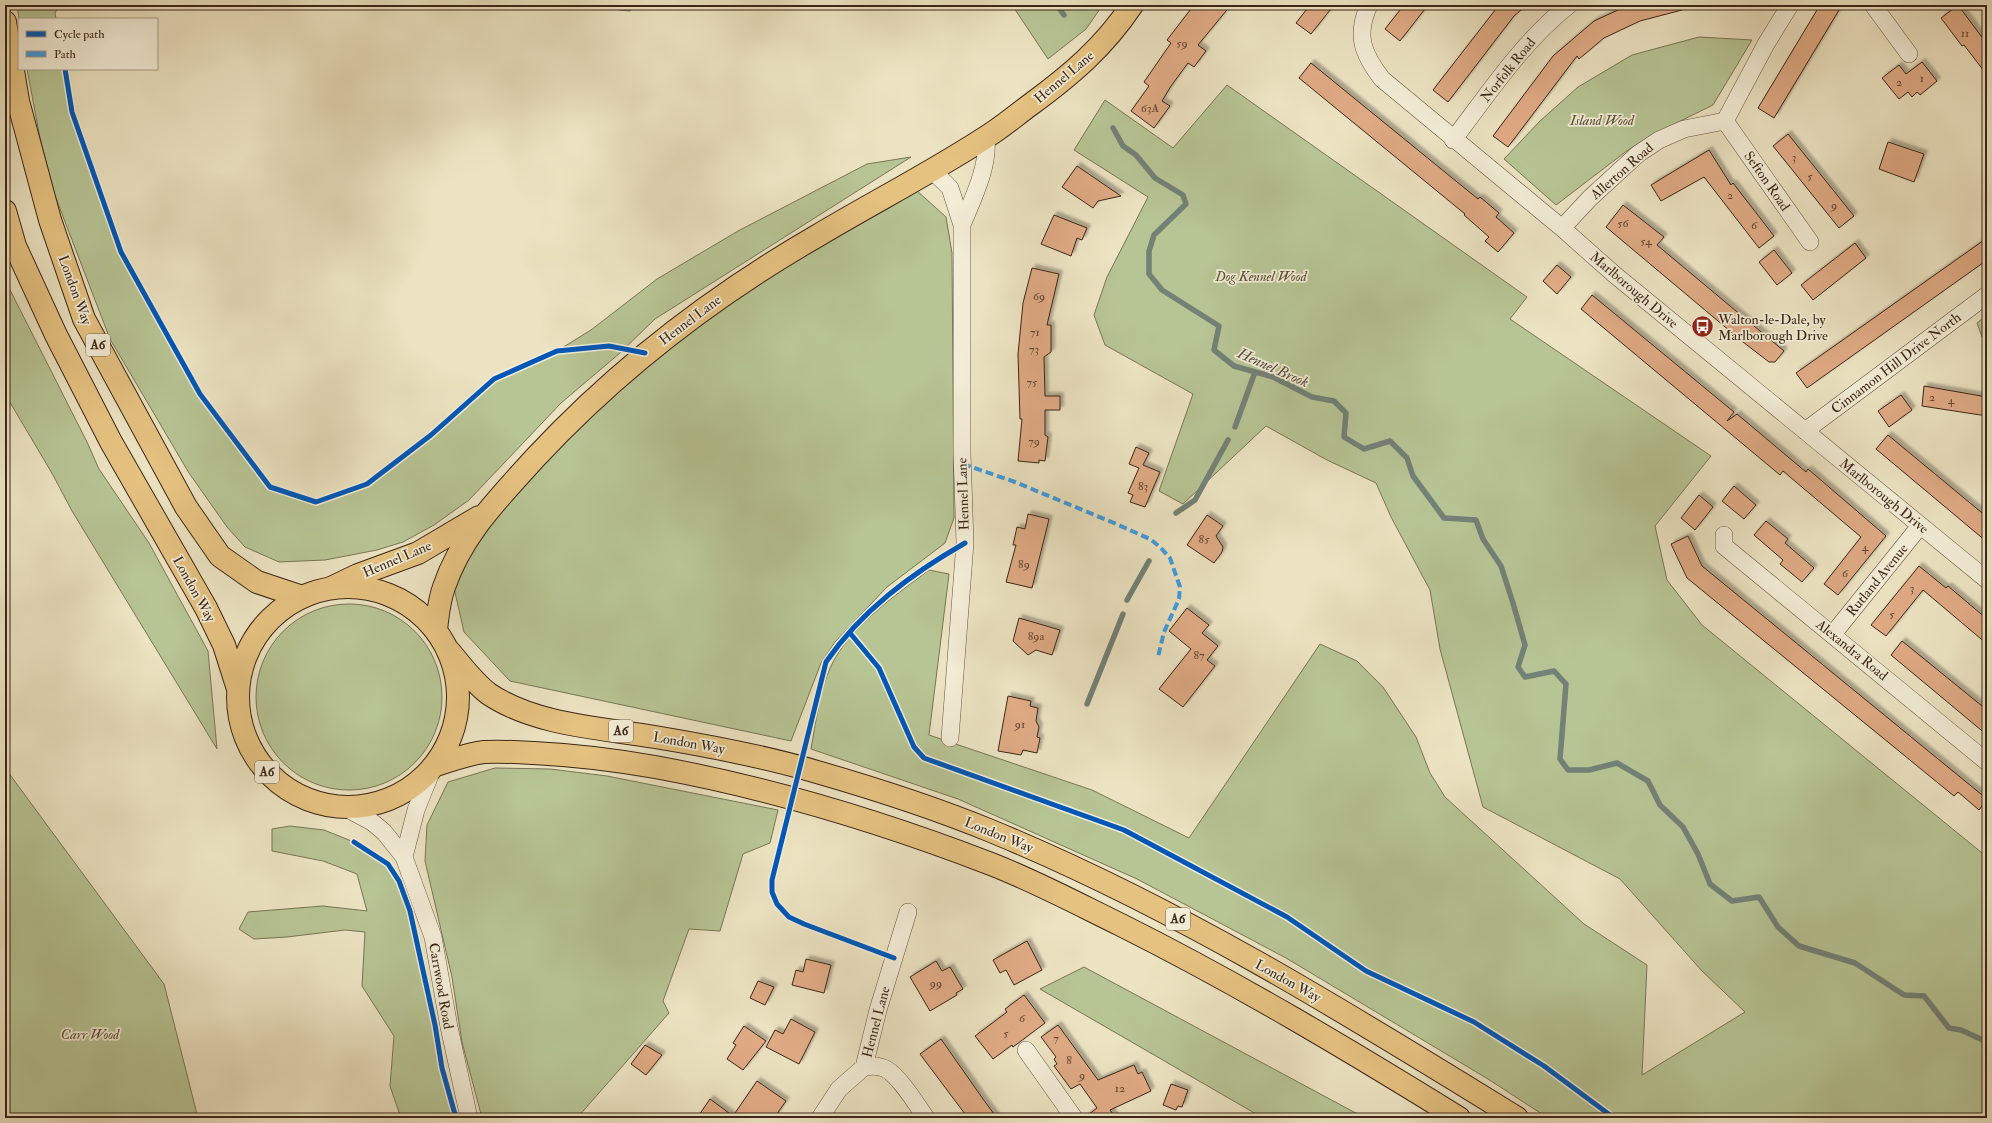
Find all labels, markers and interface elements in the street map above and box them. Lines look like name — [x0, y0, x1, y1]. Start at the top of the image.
legend — [18, 18, 158, 70]
house number: 11 — [1961, 26, 1969, 41]
text: Cycle path — [54, 27, 105, 42]
street label: Norfolk Road — [1477, 34, 1539, 106]
house number: 59 — [1176, 36, 1188, 51]
text: Path — [54, 47, 77, 62]
street label: Hennel Lane — [1031, 47, 1098, 107]
house number: 1 — [1920, 71, 1924, 86]
house number: 2 — [1896, 75, 1902, 90]
house number: 63A — [1141, 101, 1160, 116]
park label: Island Wood — [1569, 112, 1635, 129]
street label: Allerton Road — [1586, 139, 1657, 204]
street label: Sefton Road — [1740, 148, 1794, 214]
house number: 3 — [1792, 150, 1796, 165]
house number: 5 — [1807, 169, 1813, 184]
house number: 2 — [1727, 188, 1733, 203]
house number: 9 — [1830, 198, 1837, 213]
house number: 56 — [1617, 216, 1630, 231]
house number: 6 — [1751, 218, 1758, 233]
house number: 54 — [1640, 234, 1652, 249]
street label: Marlborough Drive — [1586, 248, 1682, 332]
street label: London Way — [54, 253, 96, 328]
park label: Dog Kennel Wood — [1214, 268, 1308, 285]
house number: 69 — [1033, 289, 1045, 304]
street label: Hennel Lane — [656, 291, 724, 349]
street label: Cinnamon Hill Drive North — [1828, 308, 1965, 417]
place label: Walton-le-Dale, by Marlborough Drive — [1717, 311, 1828, 344]
bus stop icon: Walton-le-Dale, by Marlborough Drive — [1689, 314, 1715, 340]
house number: 71 — [1030, 325, 1040, 340]
road number: A6 — [86, 334, 110, 356]
house number: 73 — [1029, 342, 1039, 357]
water label: Hennel Brook — [1234, 343, 1312, 392]
house number: 75 — [1027, 375, 1038, 390]
house number: 2 — [1929, 390, 1935, 405]
house number: 4 — [1948, 393, 1955, 408]
house number: 79 — [1028, 434, 1040, 449]
street label: Marlborough Drive — [1836, 455, 1932, 537]
street label: Hennel Lane — [953, 457, 973, 531]
house number: 83 — [1138, 479, 1148, 494]
house number: 85 — [1199, 532, 1210, 547]
street label: Hennel Lane — [360, 537, 434, 581]
street label: Rutland Avenue — [1843, 540, 1912, 620]
house number: 4 — [1862, 540, 1869, 555]
street label: London Way — [168, 553, 219, 626]
house number: 89 — [1018, 557, 1030, 572]
house number: 6 — [1842, 566, 1849, 581]
house number: 3 — [1910, 581, 1914, 596]
house number: 5 — [1889, 607, 1895, 622]
street label: Alexandra Road — [1812, 615, 1891, 684]
house number: 89a — [1028, 629, 1045, 644]
house number: 87 — [1193, 648, 1205, 663]
house number: 91 — [1014, 717, 1025, 732]
road number: A6 — [609, 720, 633, 742]
street label: London Way — [652, 728, 727, 759]
road number: A6 — [255, 761, 279, 783]
street label: London Way — [962, 813, 1037, 858]
road number: A6 — [1166, 908, 1190, 930]
street label: Carrwood Road — [425, 941, 457, 1031]
street label: London Way — [1252, 956, 1325, 1007]
house number: 99 — [929, 976, 942, 991]
street label: Hennel Lane — [858, 984, 894, 1059]
house number: 6 — [1019, 1011, 1026, 1026]
park label: Carr Wood — [61, 1026, 120, 1043]
house number: 5 — [1003, 1026, 1009, 1041]
house number: 7 — [1053, 1031, 1059, 1046]
house number: 8 — [1066, 1053, 1072, 1068]
house number: 9 — [1078, 1068, 1085, 1083]
house number: 12 — [1115, 1081, 1125, 1096]

